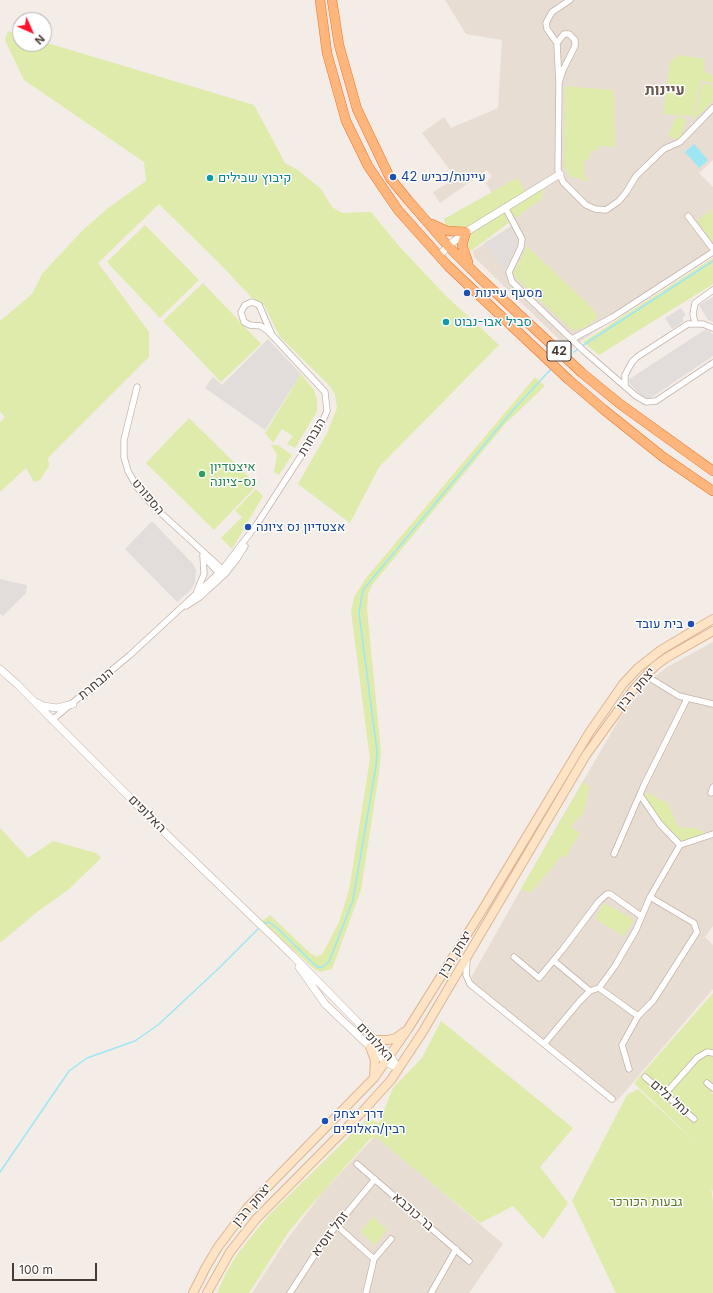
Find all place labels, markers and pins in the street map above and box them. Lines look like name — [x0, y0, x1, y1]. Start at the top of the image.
place label: עיינות/כביש 42 — [401, 169, 486, 185]
place label: קיבוץ שבילים — [218, 170, 291, 186]
marker: עיינות/כביש 42 — [388, 172, 398, 182]
marker: קיבוץ שבילים — [205, 173, 215, 183]
place label: מסעף עיינות — [475, 285, 542, 301]
marker: מסעף עיינות — [462, 288, 472, 298]
place label: סביל אבו-נבוט — [454, 314, 532, 330]
marker: סביל אבו-נבוט — [441, 317, 451, 327]
place label: איצטדיון נס-ציונה — [210, 459, 256, 490]
marker: איצטדיון נס-ציונה — [197, 469, 207, 479]
place label: אצטדיון נס ציונה — [256, 519, 345, 535]
marker: אצטדיון נס ציונה — [243, 522, 253, 532]
place label: בית עובד — [635, 616, 683, 632]
marker: בית עובד — [686, 619, 696, 629]
place label: דרך יצחק רבין/האלופים — [333, 1106, 405, 1137]
marker: דרך יצחק רבין/האלופים — [320, 1116, 330, 1126]

